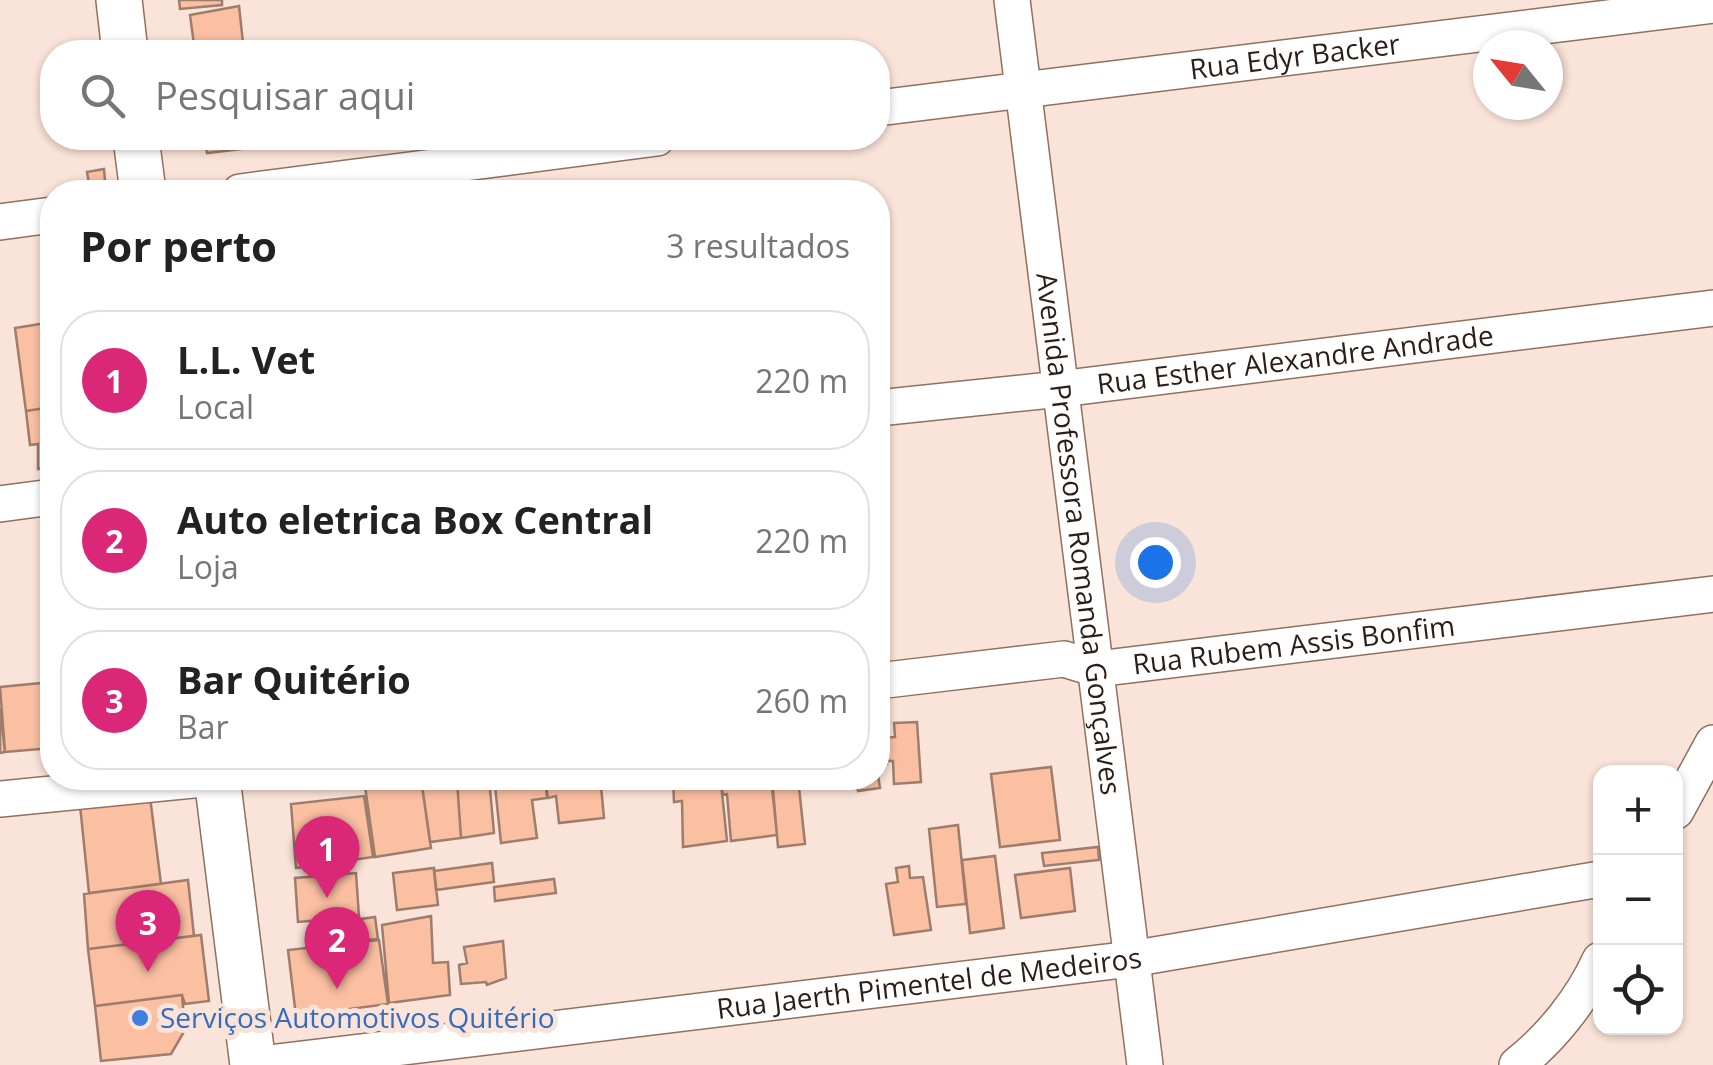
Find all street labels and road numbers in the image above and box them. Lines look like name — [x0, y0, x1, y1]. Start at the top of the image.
street label: Rua Edyr Backer — [1187, 24, 1403, 87]
street label: Avenida Professora Romanda Gonçalves — [1028, 270, 1131, 797]
street label: Rua Esther Alexandre Andrade — [1095, 315, 1496, 402]
street label: Rua Rubem Assis Bonfim — [1130, 606, 1457, 683]
street label: Rua Jaerth Pimentel de Medeiros — [714, 938, 1144, 1027]

